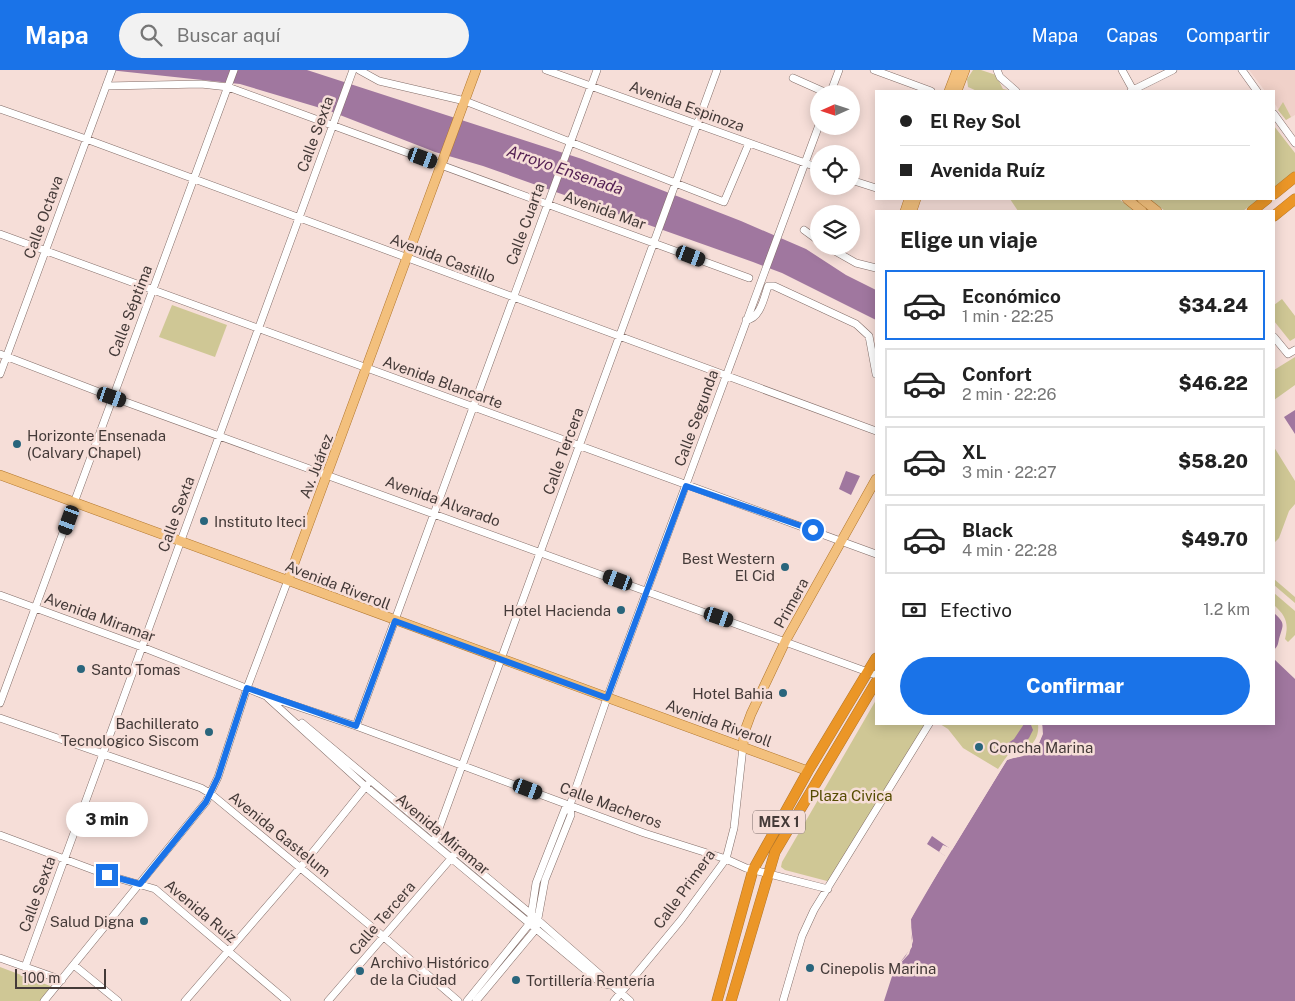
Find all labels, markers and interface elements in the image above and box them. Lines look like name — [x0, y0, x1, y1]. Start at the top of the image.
search box — [119, 13, 469, 58]
text: Mapa — [25, 21, 89, 49]
icon: search — [137, 21, 165, 49]
text: Buscar aquí — [177, 24, 280, 46]
text: Mapa — [1032, 25, 1078, 46]
text: Capas — [1106, 25, 1158, 46]
text: Compartir — [1186, 25, 1270, 46]
street label: Avenida Espinoza — [627, 77, 747, 135]
north arrow — [810, 85, 860, 135]
map controls — [810, 85, 860, 255]
street label: Calle Sexta — [293, 94, 337, 174]
text: El Rey Sol — [930, 110, 1021, 132]
water label: Arroyo Ensenada — [504, 141, 626, 199]
button: locate — [810, 145, 860, 195]
car — [406, 146, 439, 170]
text: Avenida Ruíz — [930, 159, 1045, 181]
street label: Calle Octava — [20, 173, 66, 261]
street label: Calle Cuarta — [502, 181, 548, 267]
street label: Avenida Mar — [562, 187, 649, 233]
button: layers — [810, 205, 860, 255]
text: Elige un viaje — [900, 227, 1038, 253]
street label: Avenida Castillo — [388, 230, 498, 286]
car — [674, 244, 707, 268]
street label: Calle Séptima — [105, 263, 155, 359]
icon: car — [902, 283, 947, 328]
text: Económico — [962, 285, 1061, 307]
text: $34.24 — [1178, 294, 1248, 316]
text: 1 min · 22:25 — [962, 307, 1054, 326]
street label: Avenida Blancarte — [381, 352, 505, 412]
icon: car — [902, 361, 947, 406]
text: Confort — [962, 363, 1032, 385]
street label: Calle Segunda — [671, 367, 721, 469]
text: $46.22 — [1179, 372, 1248, 394]
car — [95, 385, 128, 409]
text: 2 min · 22:26 — [962, 385, 1056, 404]
street label: Calle Tercera — [539, 405, 587, 497]
place label: Horizonte Ensenada (Calvary Chapel) — [27, 427, 166, 461]
street label: Av. Juárez — [296, 431, 336, 501]
marker: Horizonte Ensenada (Calvary Chapel) — [11, 438, 23, 450]
icon: car — [902, 439, 947, 484]
text: XL — [962, 441, 987, 463]
text: $58.20 — [1178, 450, 1248, 472]
text: 3 min · 22:27 — [962, 463, 1057, 482]
street label: Avenida Alvarado — [383, 472, 503, 530]
street label: Calle Sexta — [154, 474, 198, 554]
car — [56, 503, 81, 537]
place label: Instituto Iteci — [214, 513, 306, 530]
marker: Instituto Iteci — [198, 515, 210, 527]
icon: car — [902, 517, 947, 562]
route start — [802, 519, 824, 541]
text: Black — [962, 519, 1013, 541]
text: $49.70 — [1181, 528, 1248, 550]
text: 4 min · 22:28 — [962, 541, 1057, 560]
place label: Best Western El Cid — [682, 550, 775, 584]
street label: Avenida Riveroll — [283, 557, 393, 613]
marker: Best Western El Cid — [779, 561, 791, 573]
car — [601, 568, 634, 592]
street label: Primera — [770, 575, 812, 631]
street label: Avenida Miramar — [42, 589, 158, 645]
icon: cash — [900, 596, 928, 624]
text: Efectivo — [940, 599, 1012, 621]
text: 1.2 km — [1203, 600, 1250, 619]
place label: Hotel Hacienda — [503, 602, 611, 619]
marker: Hotel Hacienda — [615, 604, 627, 616]
car — [702, 605, 735, 629]
button: Confirmar — [900, 657, 1250, 715]
place label: Santo Tomas — [91, 661, 180, 678]
marker: Santo Tomas — [75, 663, 87, 675]
place label: Hotel Bahia — [692, 685, 773, 702]
marker: Hotel Bahia — [777, 687, 789, 699]
street label: Avenida Riveroll — [664, 696, 774, 750]
place label: Bachillerato Tecnologico Siscom — [61, 715, 199, 749]
marker: Bachillerato Tecnologico Siscom — [203, 726, 215, 738]
place label: Concha Marina — [989, 739, 1093, 756]
marker: Concha Marina — [973, 741, 985, 753]
car — [511, 777, 544, 801]
street label: Calle Macheros — [558, 779, 664, 831]
park label: Plaza Civica — [809, 787, 893, 804]
street label: Avenida Gastelum — [226, 788, 334, 880]
street label: Avenida Miramar — [393, 790, 493, 878]
callout: 3 min — [66, 802, 148, 838]
text: 3 min — [86, 810, 128, 829]
road number: MEX 1 — [753, 810, 805, 834]
street label: Calle Primera — [650, 846, 718, 932]
street label: Calle Sexta — [15, 854, 59, 934]
route end — [96, 864, 118, 886]
street label: Avenida Ruíz — [162, 876, 240, 946]
street label: Calle Tercera — [346, 878, 418, 958]
place label: Salud Digna — [50, 913, 134, 930]
marker: Salud Digna — [138, 915, 150, 927]
place label: Archivo Histórico de la Ciudad — [370, 954, 489, 988]
place label: Cinepolis Marina — [820, 960, 936, 977]
marker: Cinepolis Marina — [804, 962, 816, 974]
marker: Archivo Histórico de la Ciudad — [354, 965, 366, 977]
scale bar — [15, 966, 106, 989]
text: 100 m — [22, 970, 60, 986]
place label: Tortillería Rentería — [526, 972, 655, 989]
marker: Tortillería Rentería — [510, 974, 522, 986]

